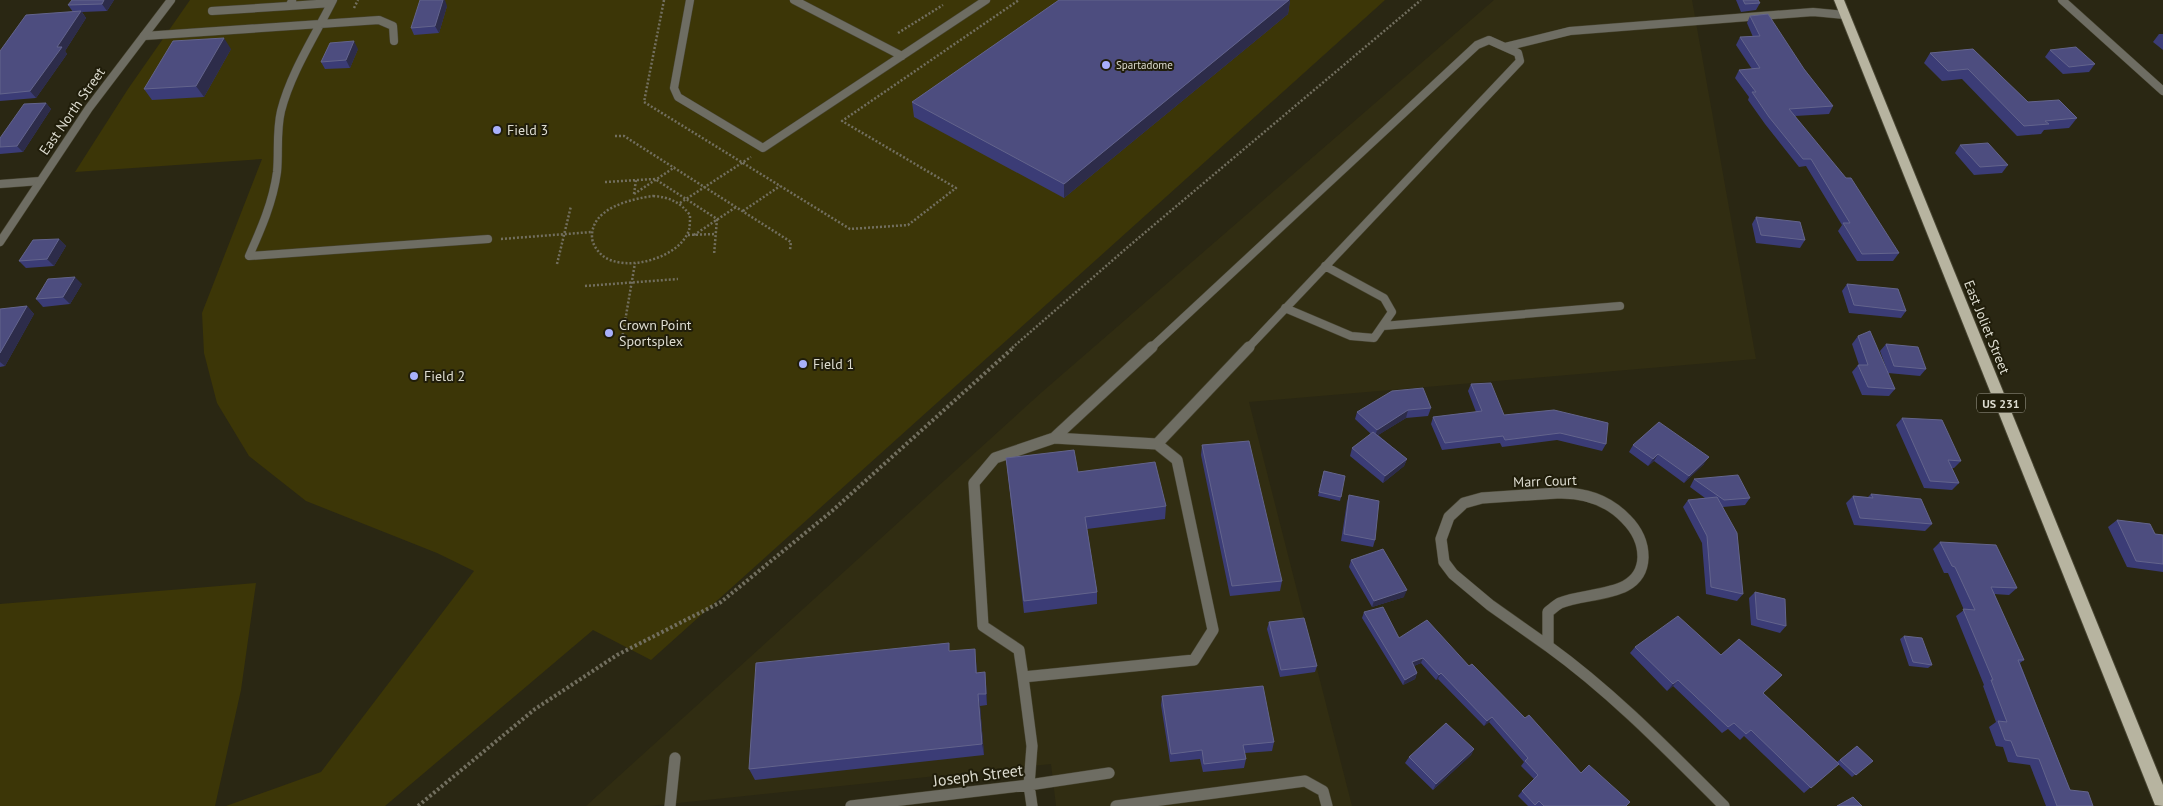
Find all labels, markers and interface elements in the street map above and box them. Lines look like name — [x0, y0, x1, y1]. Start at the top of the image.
place label: Spartadome — [1116, 58, 1173, 72]
marker: Spartadome — [1100, 59, 1112, 71]
street label: East North Street — [35, 64, 109, 158]
place label: Field 3 — [507, 121, 548, 139]
marker: Field 3 — [491, 124, 503, 136]
street label: East Joliet Street — [1960, 277, 2014, 377]
place label: Crown Point Sportsplex — [619, 316, 692, 350]
marker: Crown Point Sportsplex — [603, 327, 615, 339]
place label: Field 1 — [813, 355, 854, 373]
marker: Field 1 — [797, 358, 809, 370]
place label: Field 2 — [424, 367, 465, 385]
marker: Field 2 — [408, 370, 420, 382]
road number: US 231 — [1977, 393, 2025, 412]
street label: Marr Court — [1513, 471, 1577, 491]
street label: Joseph Street — [931, 759, 1025, 791]

